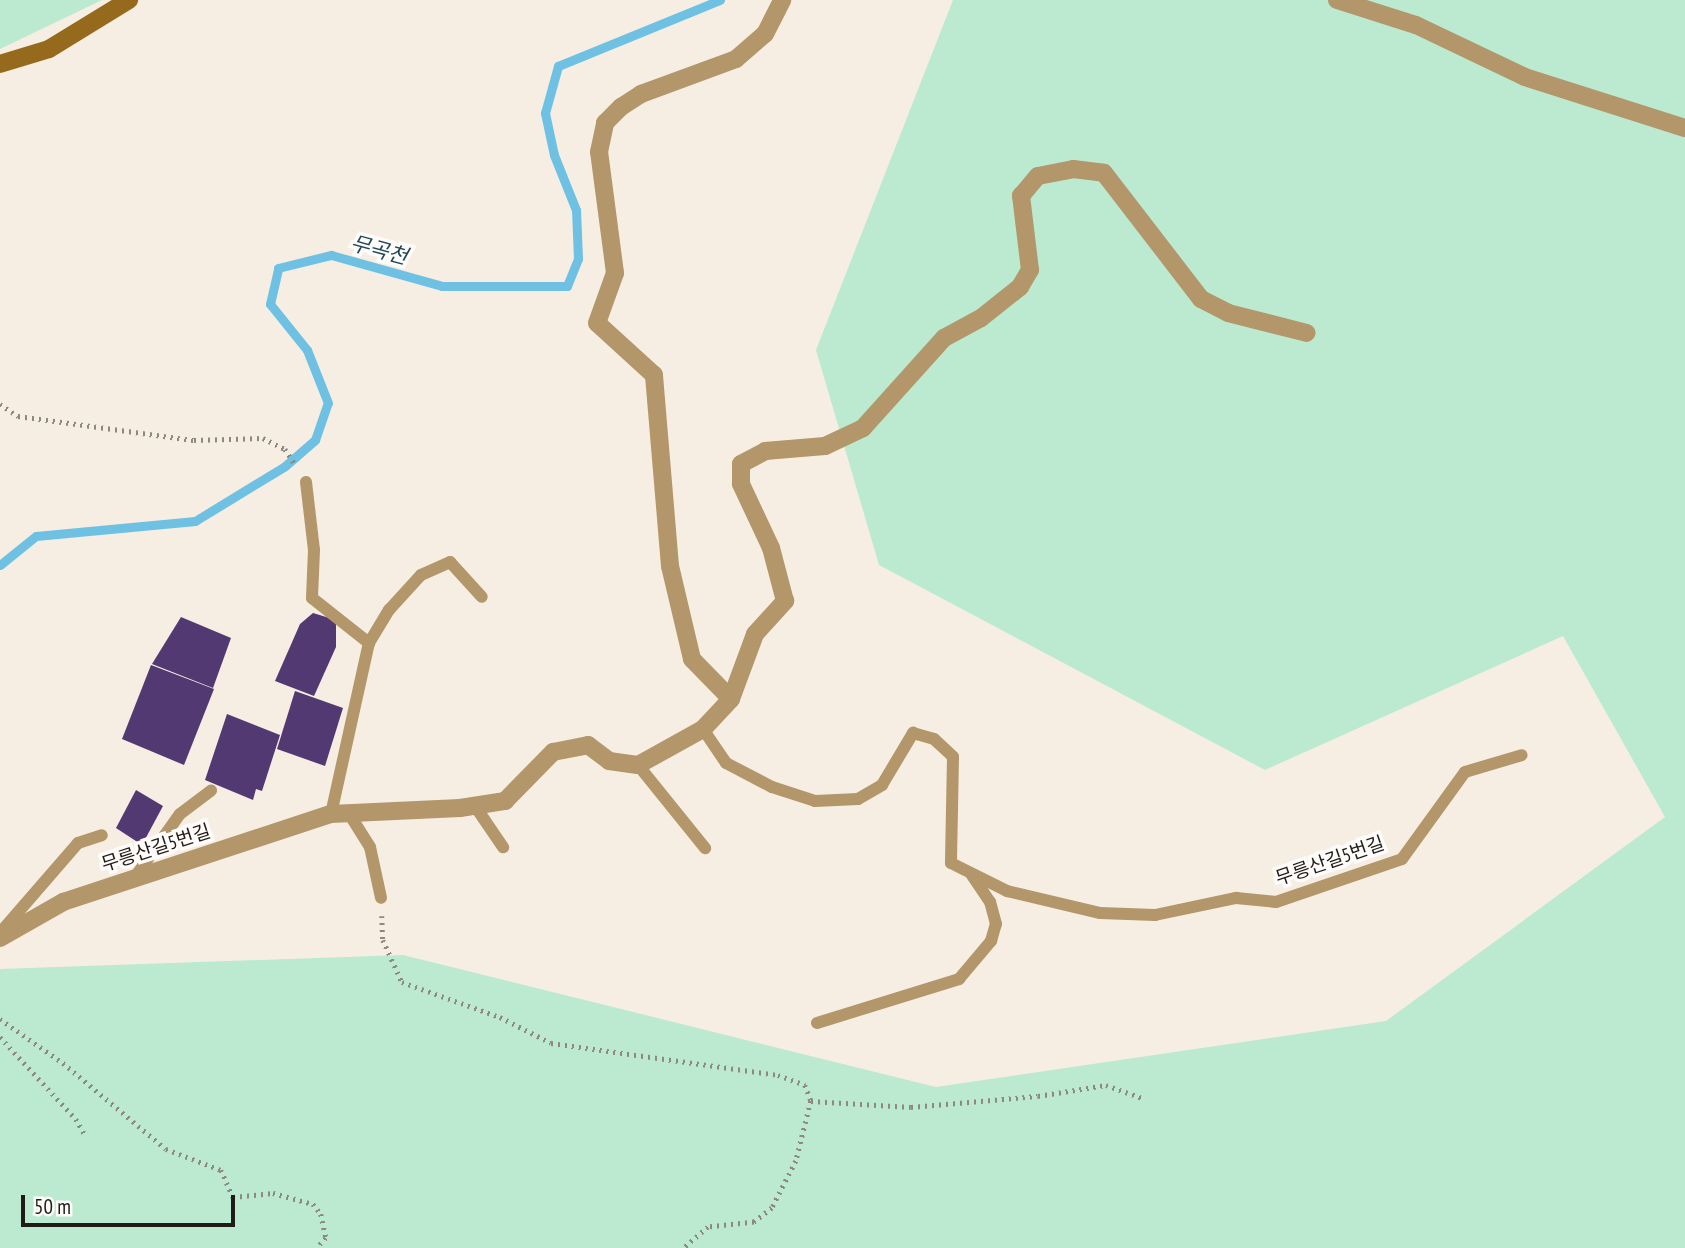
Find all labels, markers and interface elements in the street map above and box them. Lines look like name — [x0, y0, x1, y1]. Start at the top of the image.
water label: 무곡천 — [348, 230, 410, 270]
street label: 무릉산길5번길 — [99, 820, 213, 876]
street label: 무릉산길5번길 — [1273, 832, 1387, 890]
scale bar — [24, 1182, 238, 1226]
text: 50 m — [34, 1193, 71, 1220]

